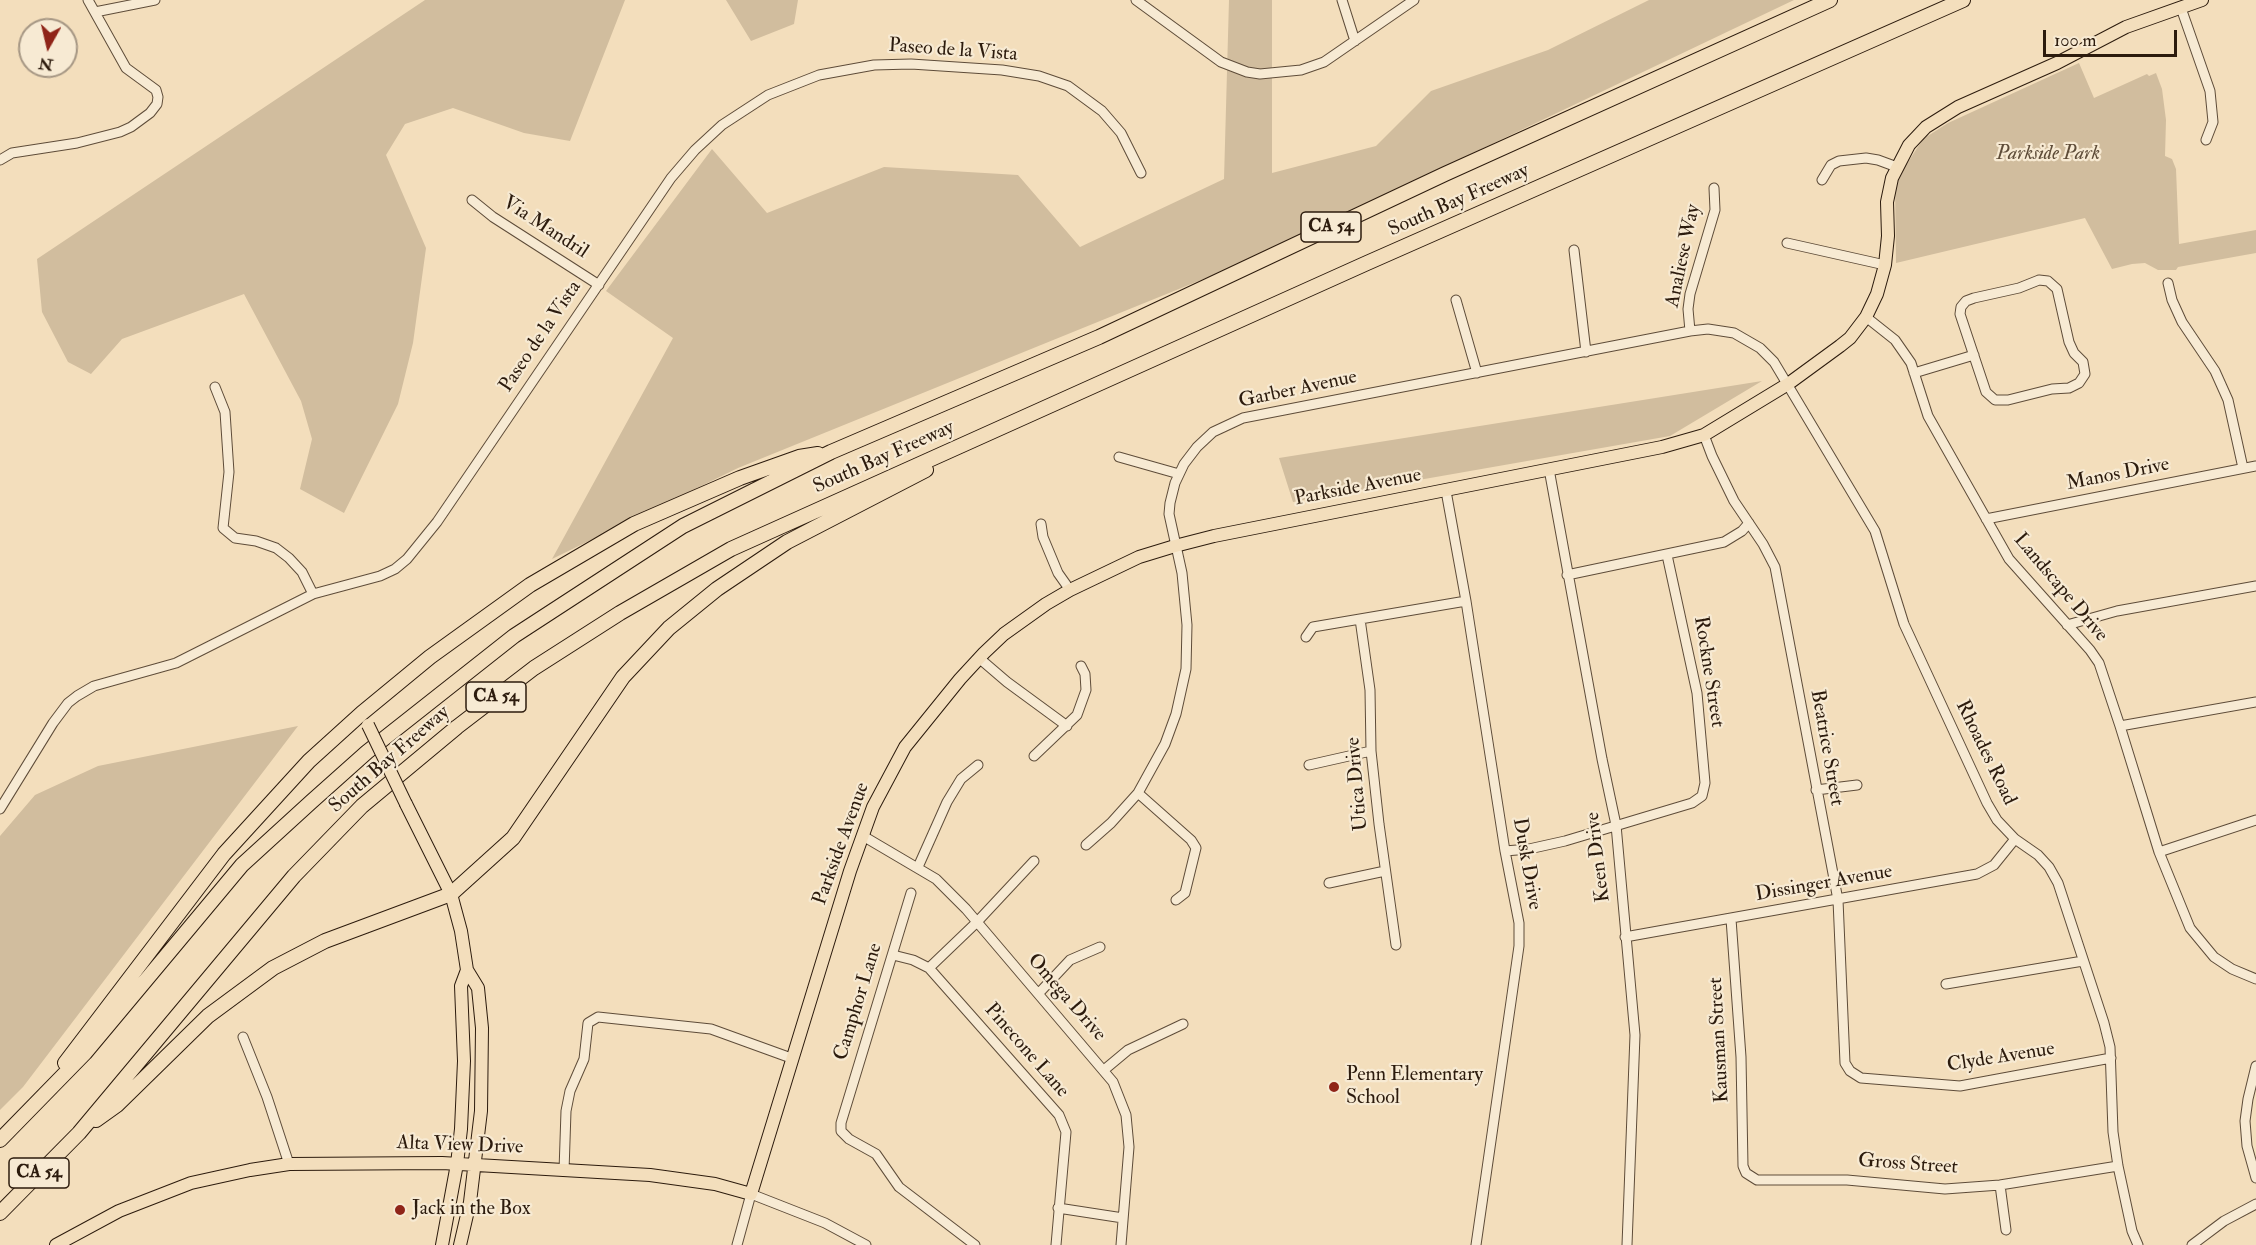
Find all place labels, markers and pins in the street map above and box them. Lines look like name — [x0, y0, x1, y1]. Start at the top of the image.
place label: Penn Elementary School — [1346, 1064, 1483, 1111]
marker: Penn Elementary School — [1327, 1080, 1341, 1094]
place label: Jack in the Box — [412, 1198, 531, 1222]
marker: Jack in the Box — [393, 1203, 407, 1217]

